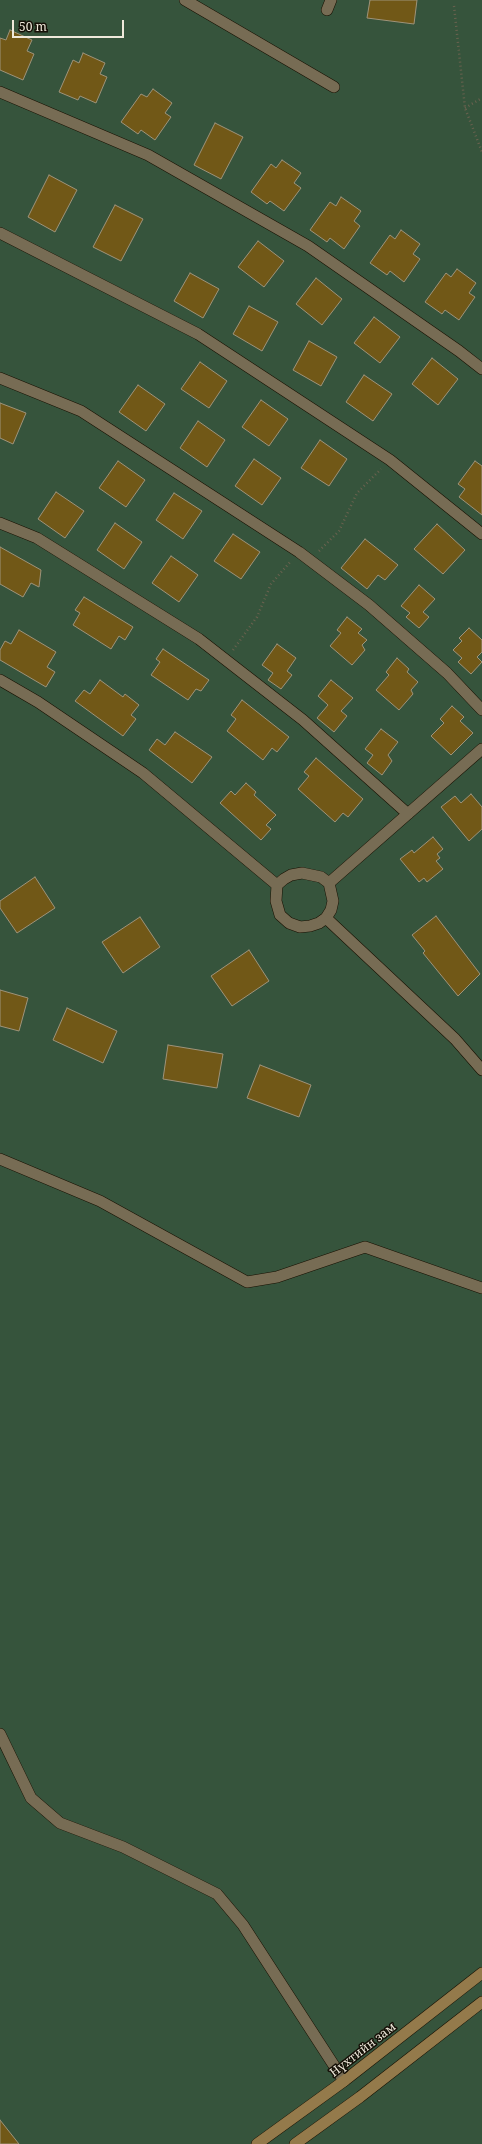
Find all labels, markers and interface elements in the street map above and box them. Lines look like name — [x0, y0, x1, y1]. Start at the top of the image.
scale bar — [14, 12, 126, 38]
text: 50 m — [19, 18, 47, 35]
street label: Нүхтийн зам — [327, 2020, 399, 2080]

